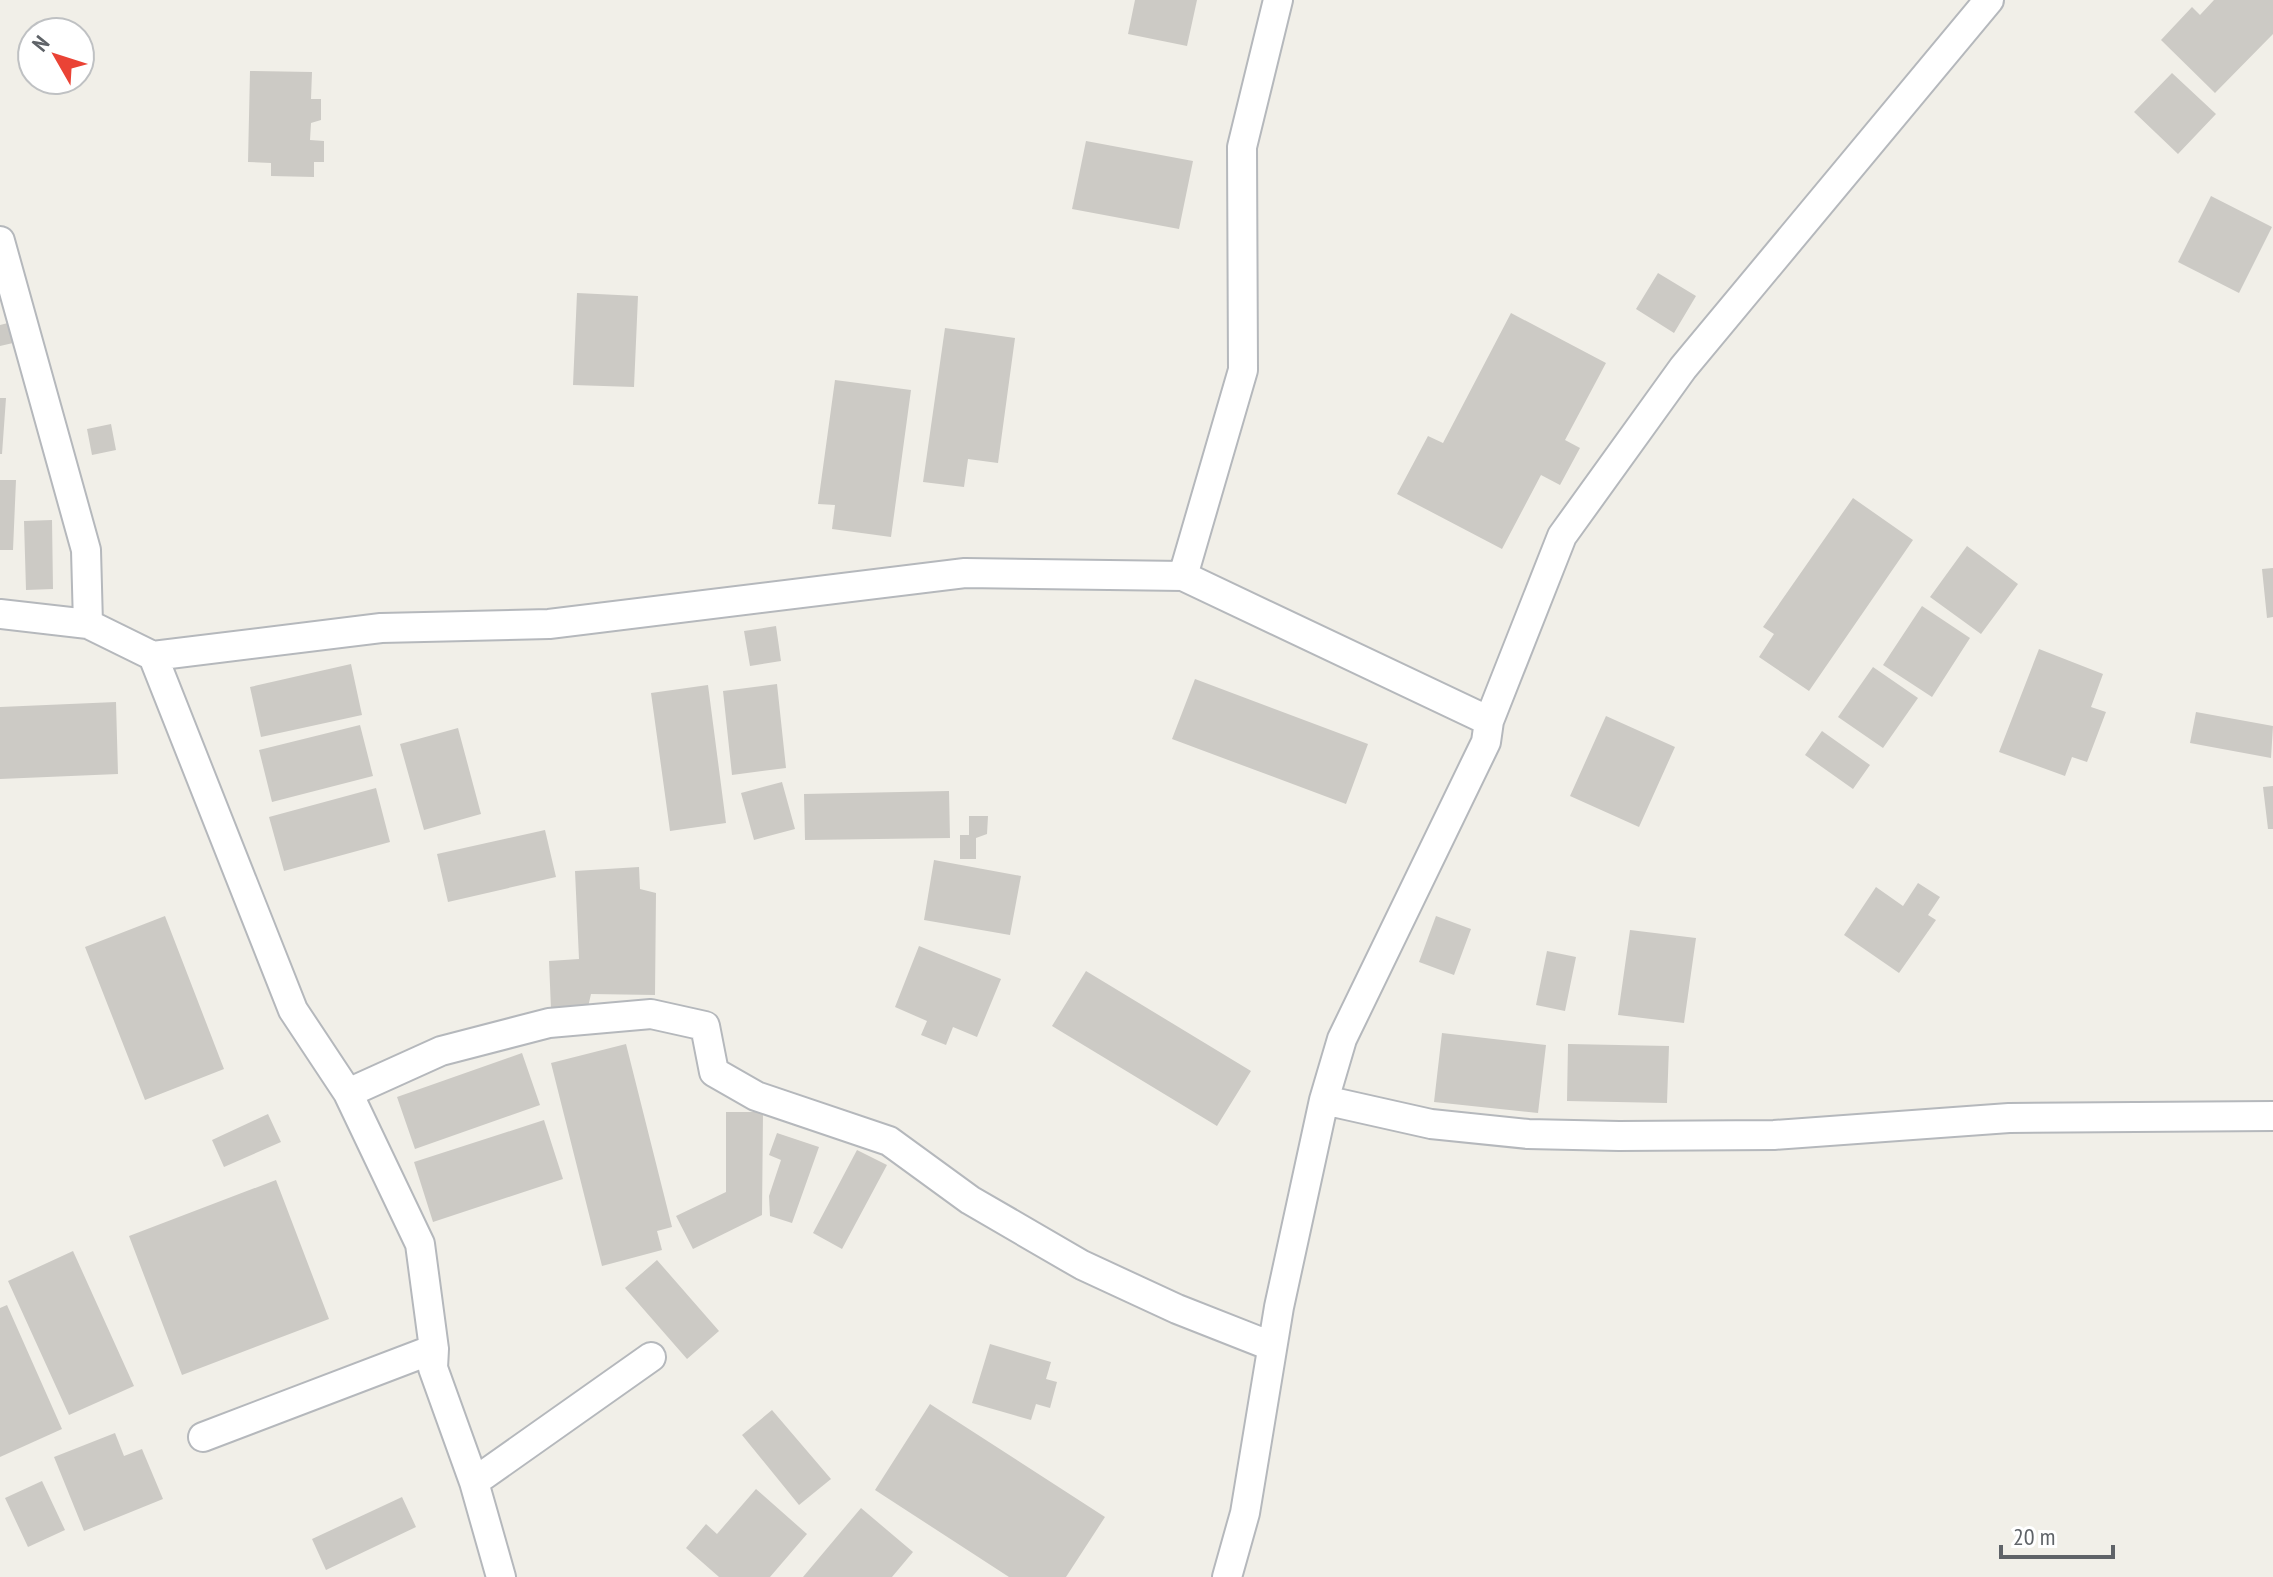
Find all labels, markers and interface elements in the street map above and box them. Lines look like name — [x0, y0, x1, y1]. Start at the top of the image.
north arrow — [16, 16, 96, 96]
text: N — [26, 30, 55, 57]
scale bar — [2001, 1509, 2113, 1559]
text: 20 m — [2013, 1521, 2055, 1552]

